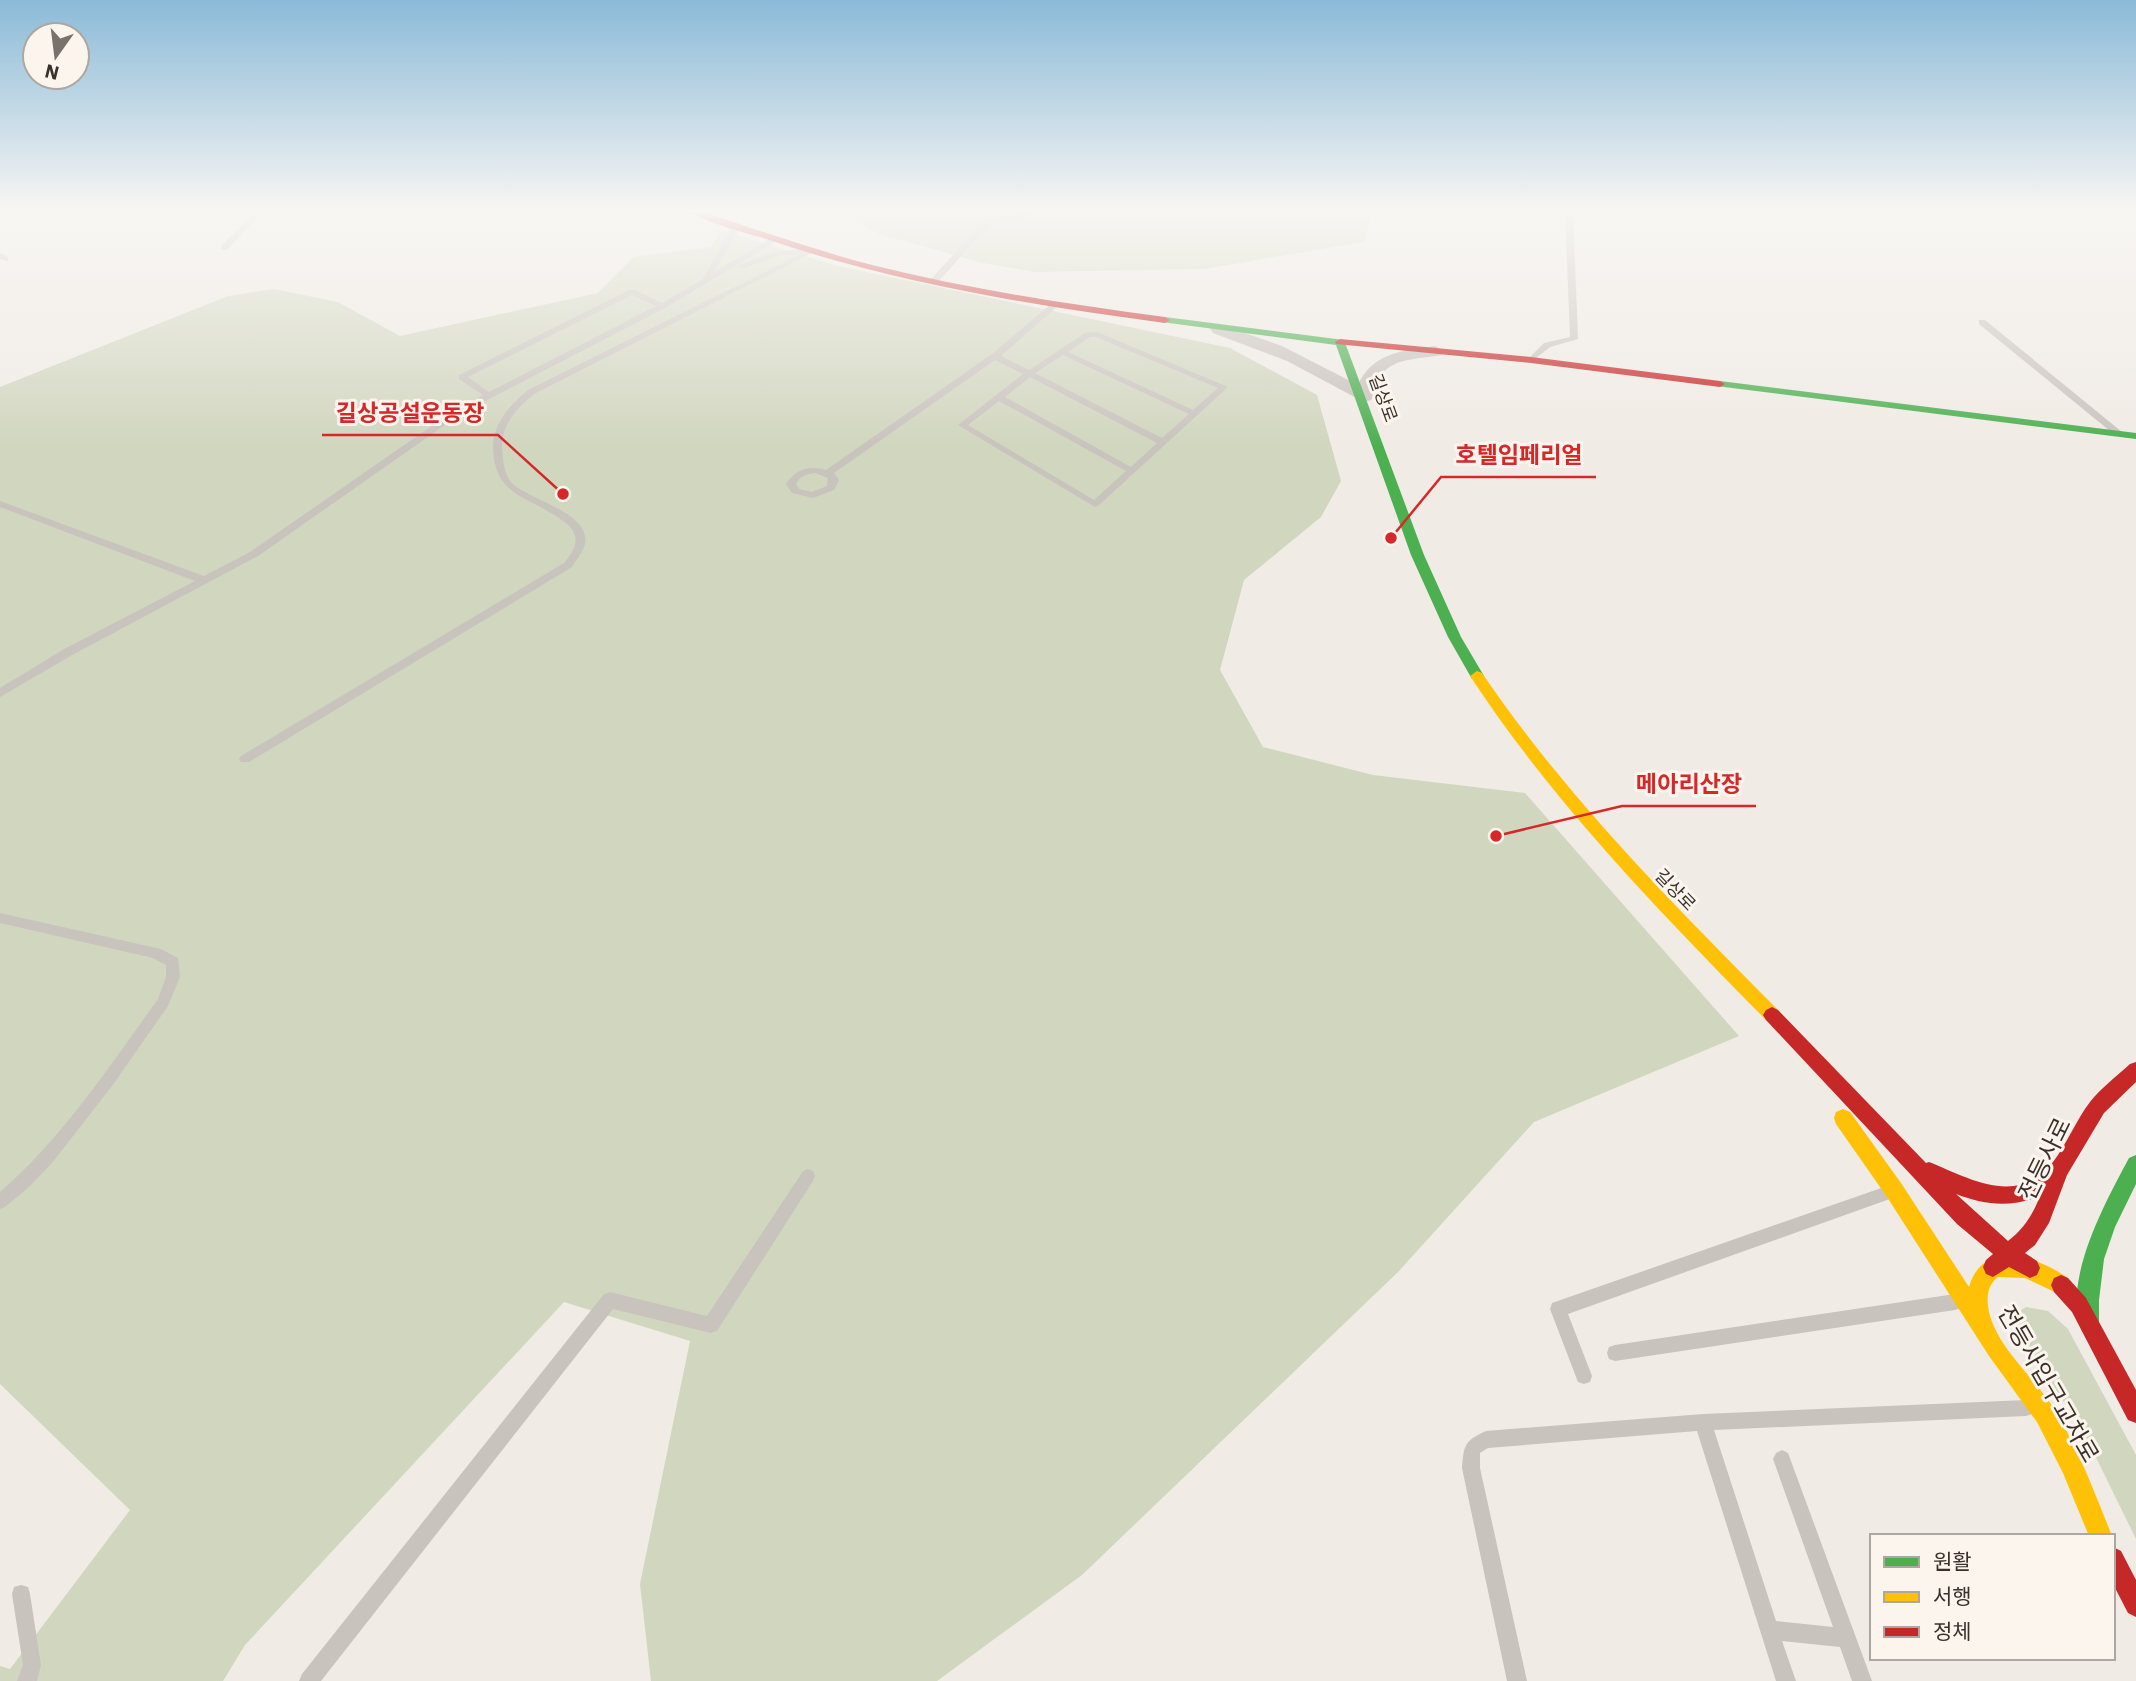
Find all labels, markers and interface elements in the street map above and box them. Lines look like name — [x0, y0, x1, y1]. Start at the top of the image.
north arrow — [21, 21, 91, 91]
text: N — [42, 59, 61, 86]
street label: 길상로 — [1364, 371, 1403, 425]
callout: 길상공설운동장 — [322, 391, 498, 435]
text: 길상공설운동장 — [336, 397, 484, 427]
callout: 호텔임페리얼 — [1441, 433, 1596, 477]
text: 호텔임페리얼 — [1456, 439, 1582, 469]
callout: 메아리산장 — [1622, 762, 1756, 806]
text: 메아리산장 — [1636, 768, 1742, 798]
street label: 길상로 — [1650, 864, 1701, 916]
street label: 전등사로 — [2010, 1112, 2078, 1205]
street label: 전등사입구교차로 — [1991, 1299, 2107, 1468]
legend — [1870, 1534, 2115, 1660]
text: 원활 — [1933, 1547, 1972, 1575]
text: 서행 — [1933, 1582, 1972, 1610]
text: 정체 — [1933, 1617, 1972, 1645]

